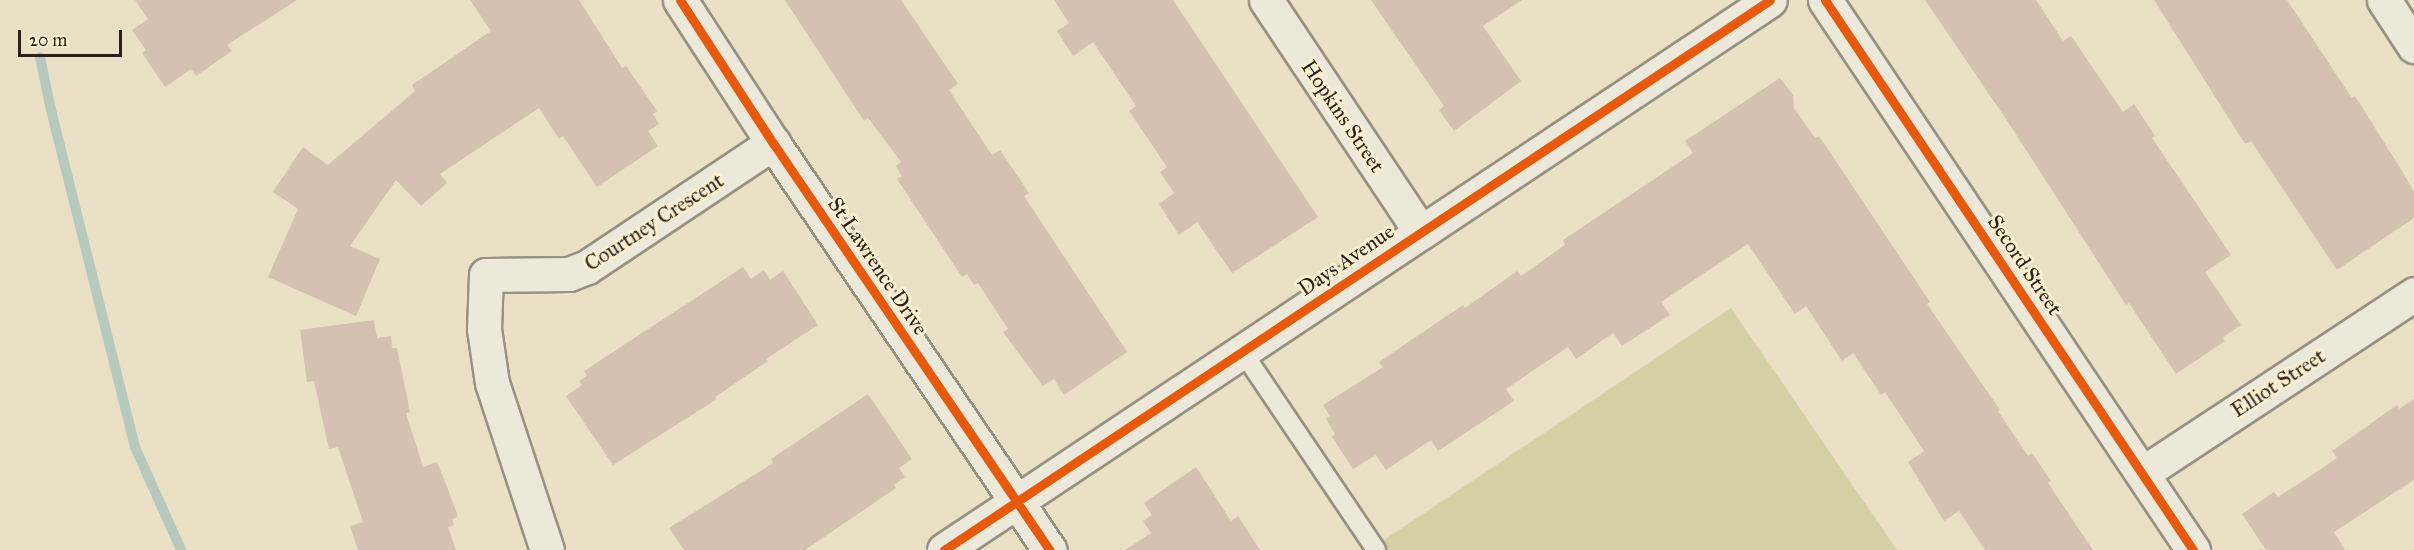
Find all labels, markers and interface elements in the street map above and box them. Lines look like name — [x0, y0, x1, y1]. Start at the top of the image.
scale bar — [21, 18, 124, 56]
text: 20 m — [29, 29, 67, 51]
street label: Hopkins Street — [1296, 55, 1390, 177]
street label: Courtney Crescent — [580, 168, 728, 276]
street label: St Lawrence Drive — [823, 192, 933, 340]
street label: Secord Street — [1982, 210, 2068, 320]
street label: Days Avenue — [1293, 219, 1399, 301]
street label: Elliot Street — [2226, 343, 2330, 423]

